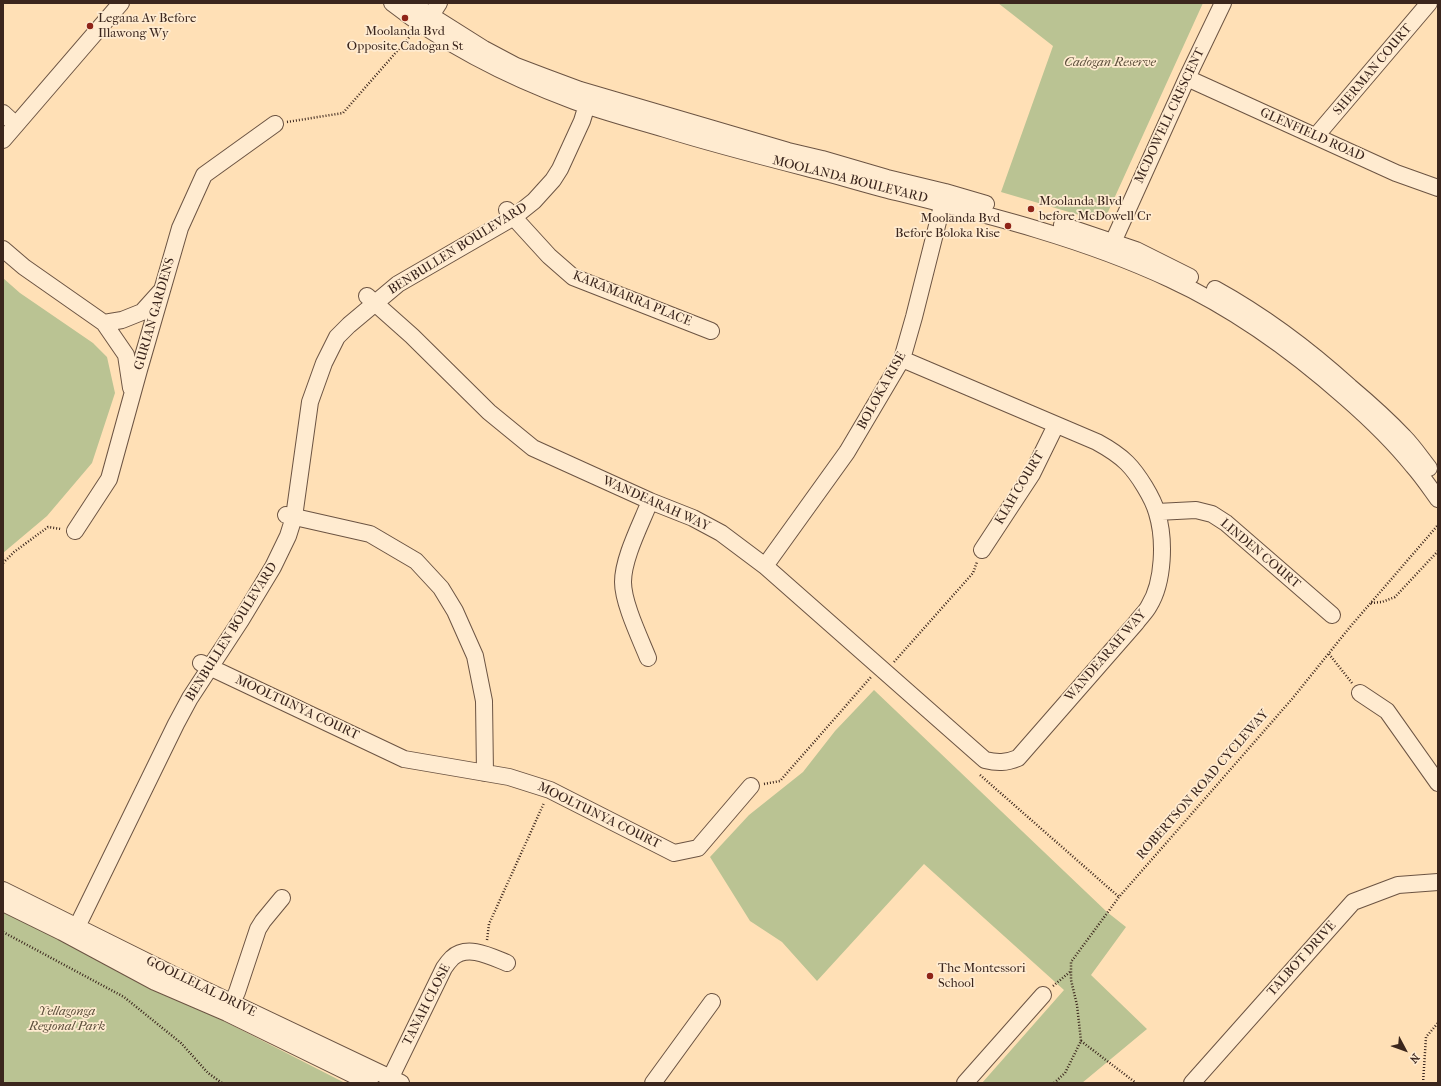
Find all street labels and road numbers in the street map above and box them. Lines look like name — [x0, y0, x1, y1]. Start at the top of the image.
street label: SHERMAN COURT — [1330, 21, 1416, 119]
street label: MCDOWELL CRESCENT — [1132, 46, 1208, 186]
street label: GLENFIELD ROAD — [1257, 105, 1367, 165]
street label: MOOLANDA BOULEVARD — [771, 153, 929, 207]
street label: BENBULLEN BOULEVARD — [386, 200, 530, 298]
street label: GURIAN GARDENS — [131, 256, 179, 372]
street label: KARAMARRA PLACE — [570, 268, 694, 330]
street label: BOLOKA RISE — [854, 349, 910, 433]
street label: KIAH COURT — [992, 448, 1048, 528]
street label: WANDEARAH WAY — [600, 473, 712, 535]
street label: LINDEN COURT — [1217, 516, 1303, 592]
street label: BENBULLEN BOULEVARD — [183, 560, 281, 704]
street label: WANDEARAH WAY — [1062, 607, 1150, 705]
street label: MOOLTUNYA COURT — [233, 672, 361, 744]
street label: ROBERTSON ROAD CYCLEWAY — [1134, 707, 1272, 863]
street label: MOOLTUNYA COURT — [535, 779, 663, 853]
street label: TALBOT DRIVE — [1264, 918, 1340, 1000]
street label: GOOLLELAL DRIVE — [143, 953, 259, 1021]
street label: TANAH CLOSE — [400, 962, 454, 1048]

